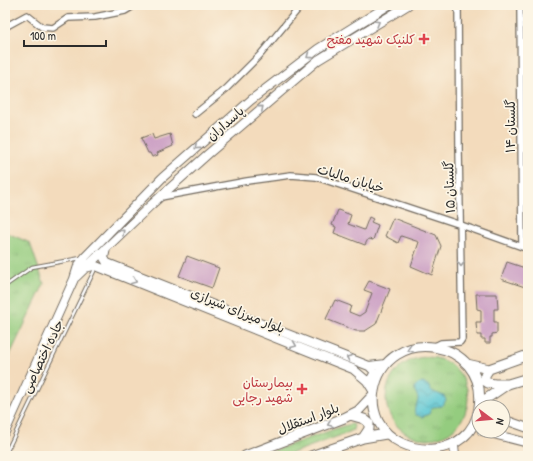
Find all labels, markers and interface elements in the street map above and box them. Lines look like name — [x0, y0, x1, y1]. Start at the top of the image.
one-way arrow — [373, 21, 380, 28]
scale bar — [24, 22, 106, 48]
text: 100 m — [30, 27, 56, 44]
place label: کلنیک شهید مفتح — [327, 30, 415, 49]
marker: کلنیک شهید مفتح — [418, 33, 430, 45]
one-way arrow — [306, 52, 313, 59]
street label: گلستان ۱۴ — [501, 99, 519, 153]
street label: پاسداران — [202, 101, 248, 144]
one-way arrow — [256, 106, 263, 113]
one-way arrow — [194, 142, 201, 149]
street label: خیابان مالیات — [315, 159, 387, 197]
street label: گلستان ۱۵ — [439, 160, 459, 214]
one-way arrow — [117, 229, 125, 237]
one-way arrow — [457, 261, 465, 267]
one-way arrow — [130, 277, 137, 285]
street label: بلوار میرزای شیرازی — [188, 283, 288, 337]
street label: جاده اختصاصی — [16, 316, 68, 396]
one-way arrow — [290, 340, 297, 348]
one-way arrow — [406, 344, 413, 353]
one-way arrow — [346, 355, 353, 363]
place label: بیمارستان شهید رجایی — [233, 373, 293, 407]
marker: بیمارستان شهید رجایی — [296, 383, 308, 395]
street label: بلوار استقلال — [275, 398, 341, 438]
north arrow — [471, 399, 511, 439]
text: N — [493, 417, 508, 427]
one-way arrow — [327, 419, 334, 427]

